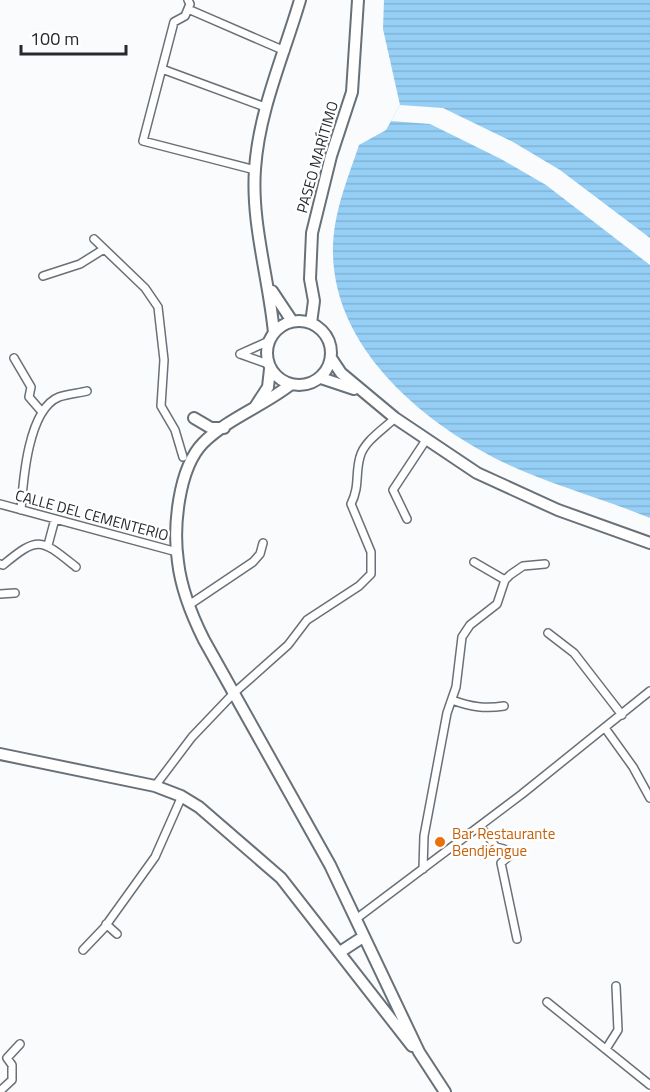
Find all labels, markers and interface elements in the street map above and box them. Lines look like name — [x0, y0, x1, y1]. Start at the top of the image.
scale bar — [21, 18, 126, 56]
text: 100 m — [30, 25, 79, 52]
street label: PASEO MARÍTIMO — [290, 98, 344, 216]
street label: CALLE DEL CEMENTERIO — [13, 483, 171, 547]
place label: Bar Restaurante Bendjéngue — [452, 822, 555, 862]
marker: Bar Restaurante Bendjéngue — [433, 835, 447, 849]

